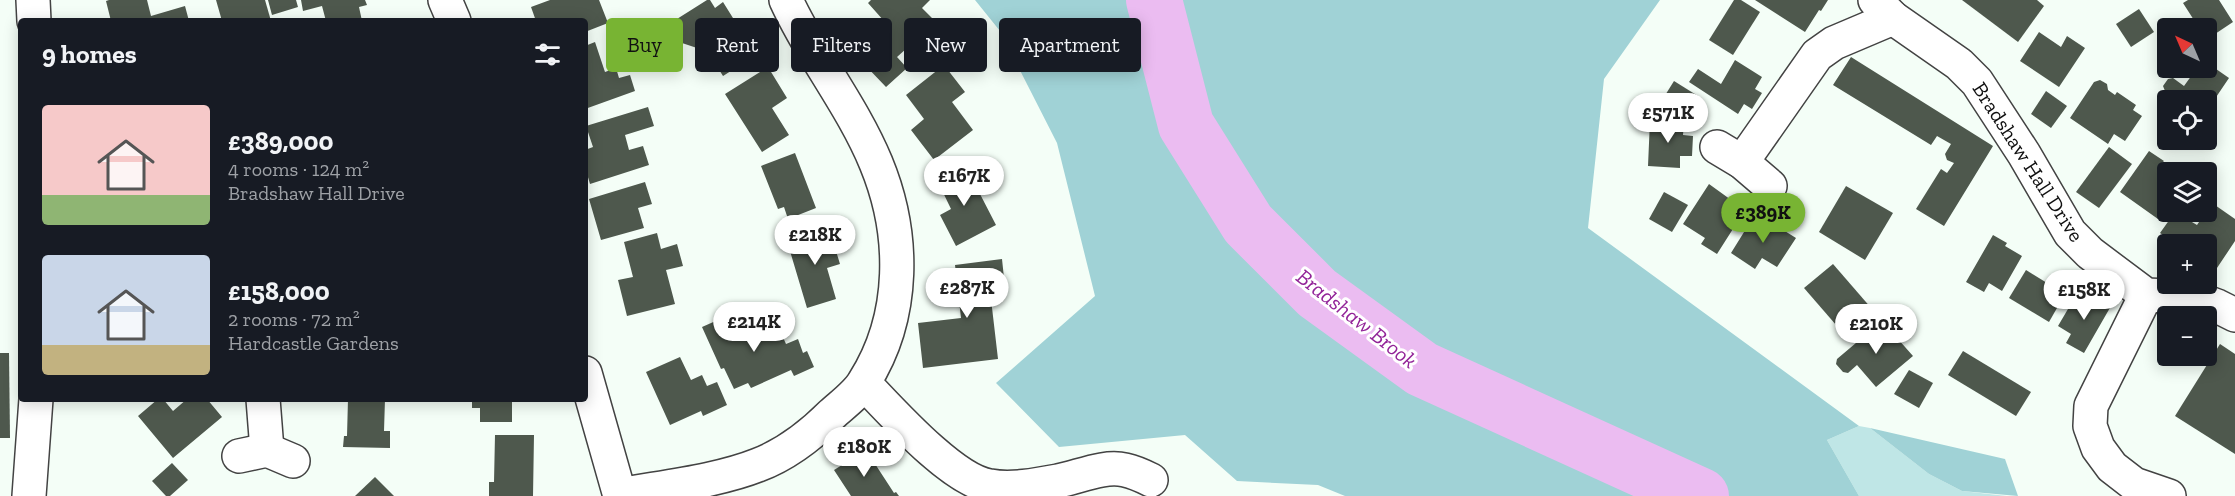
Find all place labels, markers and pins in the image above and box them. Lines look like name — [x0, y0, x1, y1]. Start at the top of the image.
pin: £571K — [1626, 93, 1710, 144]
pin: £167K — [922, 156, 1006, 207]
pin: £389K — [1721, 193, 1805, 244]
pin: £218K — [773, 215, 857, 266]
pin: £287K — [925, 268, 1009, 319]
pin: £158K — [2042, 270, 2126, 321]
pin: £214K — [712, 302, 796, 353]
pin: £210K — [1834, 304, 1918, 355]
pin: £180K — [822, 427, 906, 478]

